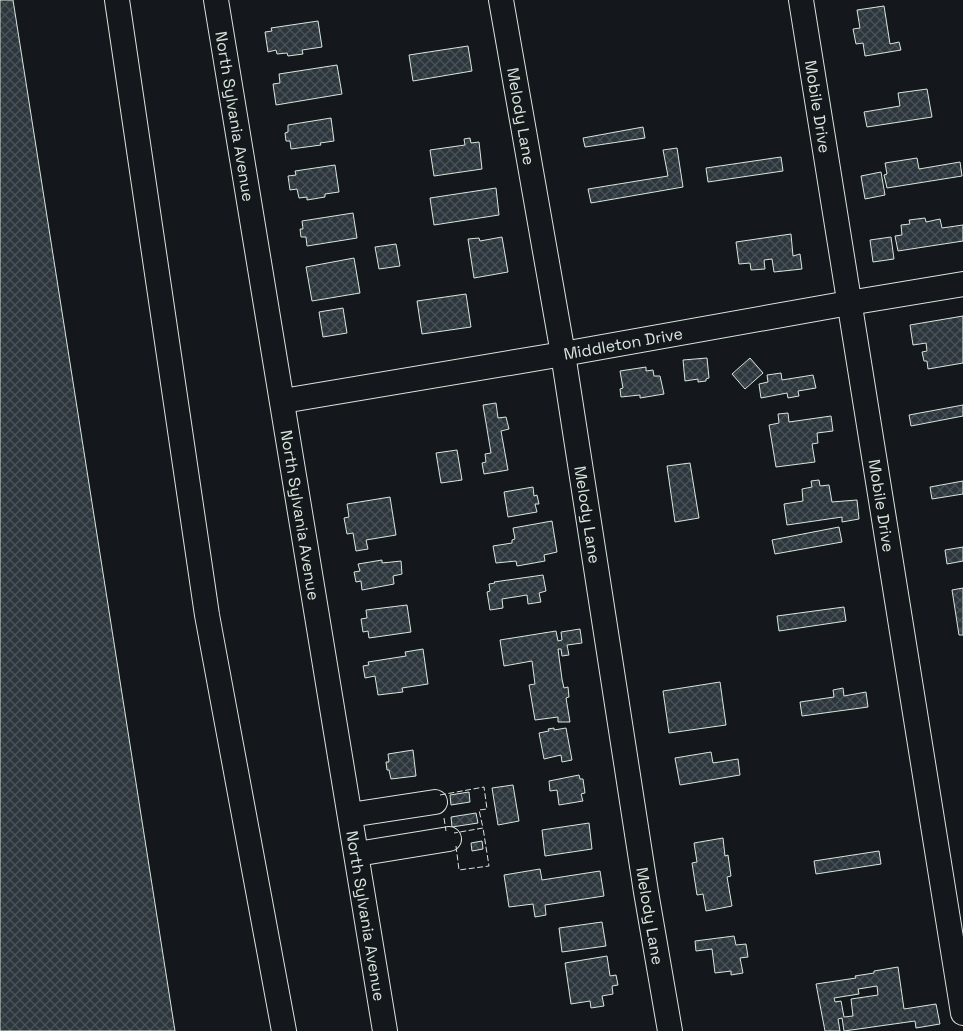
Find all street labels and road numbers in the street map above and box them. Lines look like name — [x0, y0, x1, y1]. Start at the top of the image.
street label: North Sylvania Avenue — [210, 30, 259, 203]
street label: Mobile Drive — [800, 59, 835, 155]
street label: Melody Lane — [502, 66, 540, 167]
street label: Middleton Drive — [562, 323, 685, 365]
street label: North Sylvania Avenue — [276, 428, 324, 602]
street label: Mobile Drive — [864, 458, 899, 554]
street label: Melody Lane — [569, 464, 605, 565]
street label: North Sylvania Avenue — [341, 829, 390, 1003]
street label: Melody Lane — [631, 866, 668, 966]

